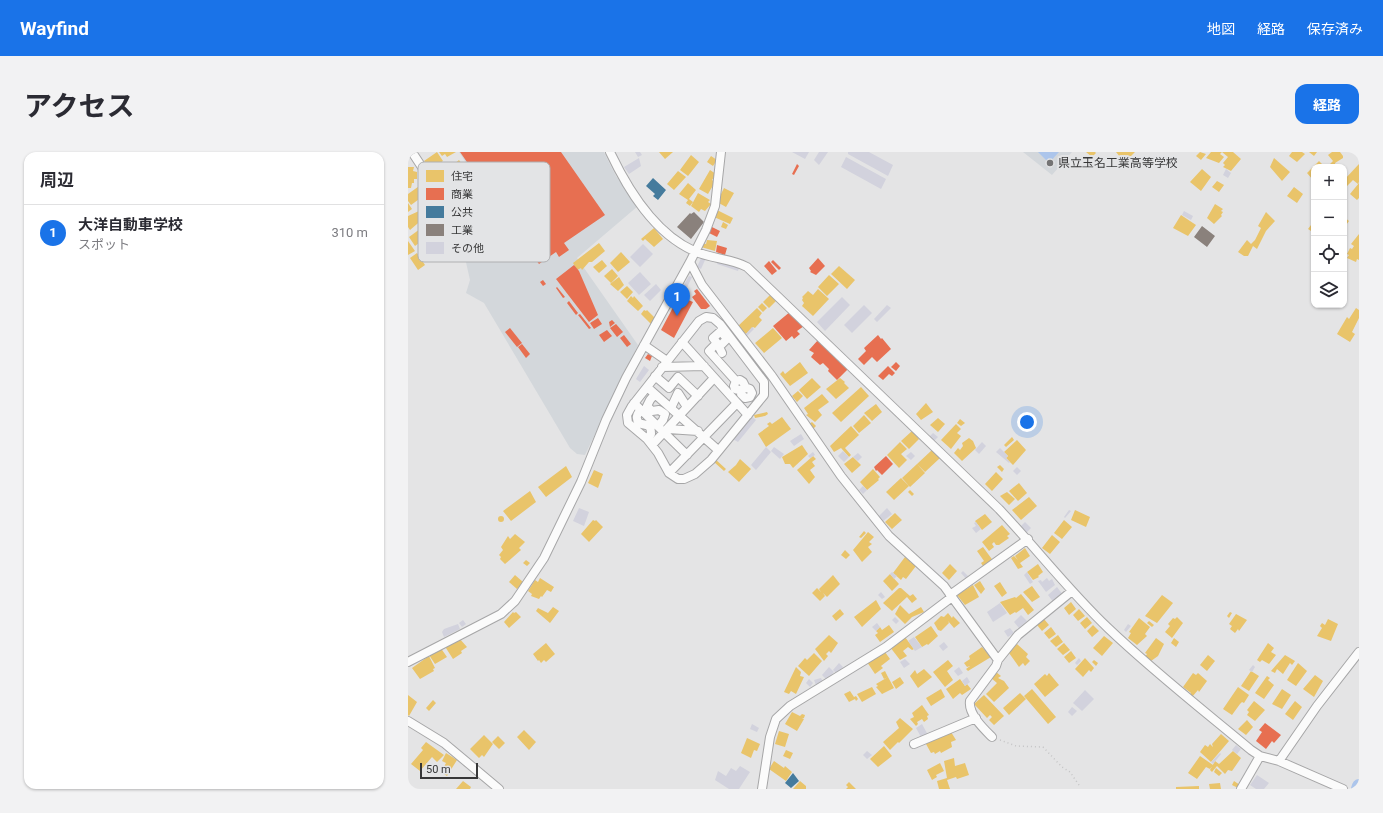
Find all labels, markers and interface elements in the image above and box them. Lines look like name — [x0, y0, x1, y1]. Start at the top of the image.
text: Wayfind — [20, 17, 89, 40]
text: 地図 — [1207, 21, 1235, 37]
text: 経路 — [1257, 21, 1285, 37]
text: 保存済み — [1307, 21, 1363, 37]
button: 経路 — [1295, 84, 1359, 124]
text: アクセス — [24, 90, 135, 123]
place label: 県立玉名工業高等学校 — [1058, 156, 1178, 170]
marker: 県立玉名工業高等学校 — [1045, 158, 1055, 168]
legend — [418, 162, 550, 262]
map controls — [1311, 164, 1347, 308]
button: + — [1311, 164, 1347, 200]
text: 周辺 — [40, 170, 74, 190]
text: 住宅 — [451, 170, 473, 183]
text: 商業 — [451, 188, 473, 201]
button: − — [1311, 200, 1347, 236]
text: 公共 — [451, 206, 473, 219]
text: 大洋自動車学校 — [78, 216, 183, 234]
text: 工業 — [451, 224, 473, 237]
text: 1 — [49, 225, 57, 240]
text: 310 m — [331, 225, 368, 240]
button: locate — [1311, 236, 1347, 272]
text: スポット — [78, 237, 130, 252]
text: その他 — [451, 242, 484, 255]
button: layers — [1311, 272, 1347, 308]
pin: 1 — [664, 283, 690, 316]
your location — [1017, 412, 1037, 432]
scale bar — [420, 761, 478, 780]
text: 50 m — [426, 763, 451, 776]

